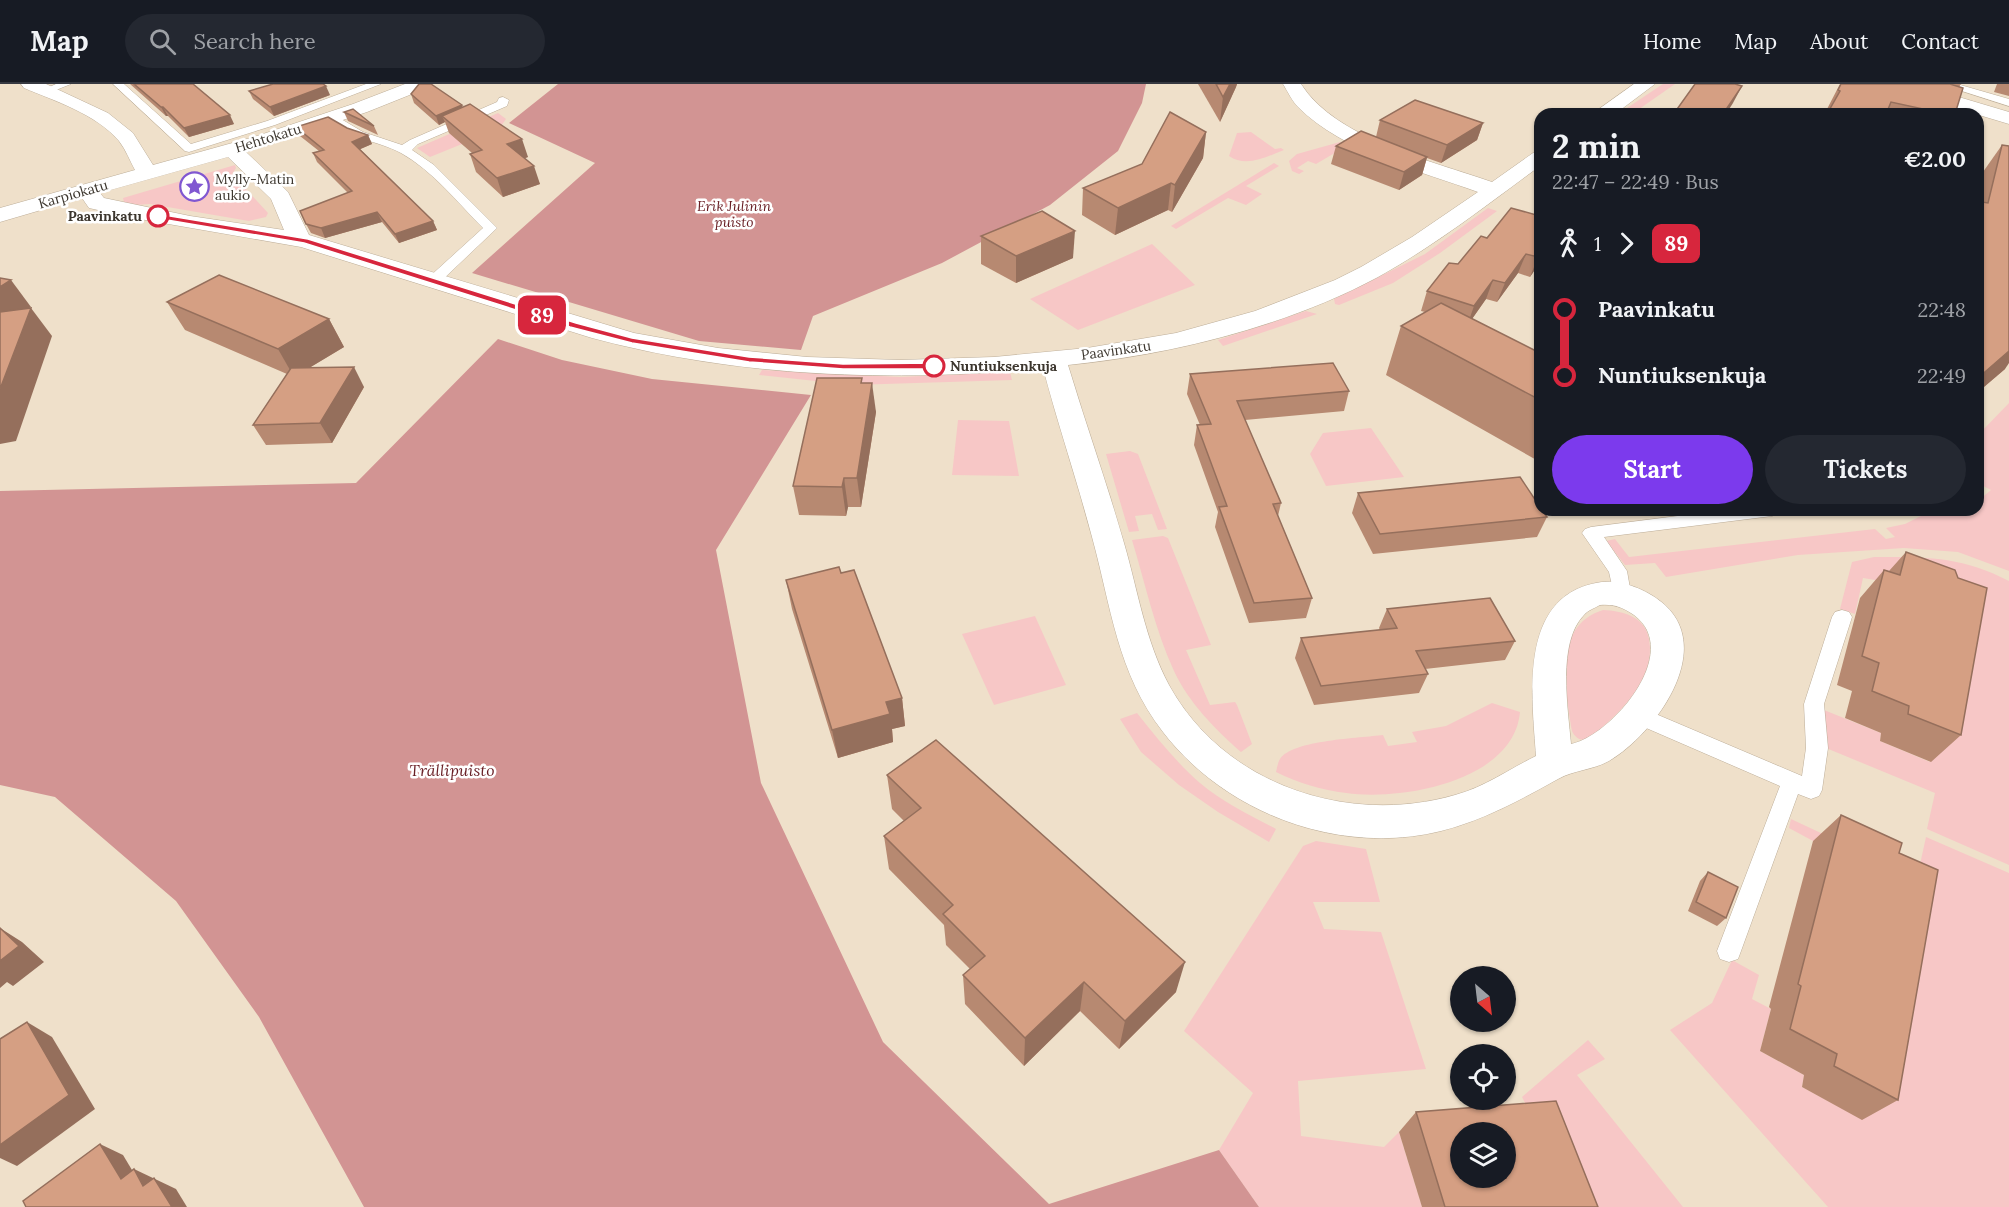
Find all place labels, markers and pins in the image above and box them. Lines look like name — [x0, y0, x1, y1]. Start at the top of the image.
place label: Mylly-Matin aukio — [215, 170, 295, 204]
place icon: Mylly-Matin aukio — [178, 171, 210, 203]
marker: Paavinkatu — [147, 205, 169, 227]
place label: Paavinkatu — [68, 207, 142, 225]
marker: Nuntiuksenkuja — [923, 355, 945, 377]
place label: Nuntiuksenkuja — [950, 357, 1058, 375]

